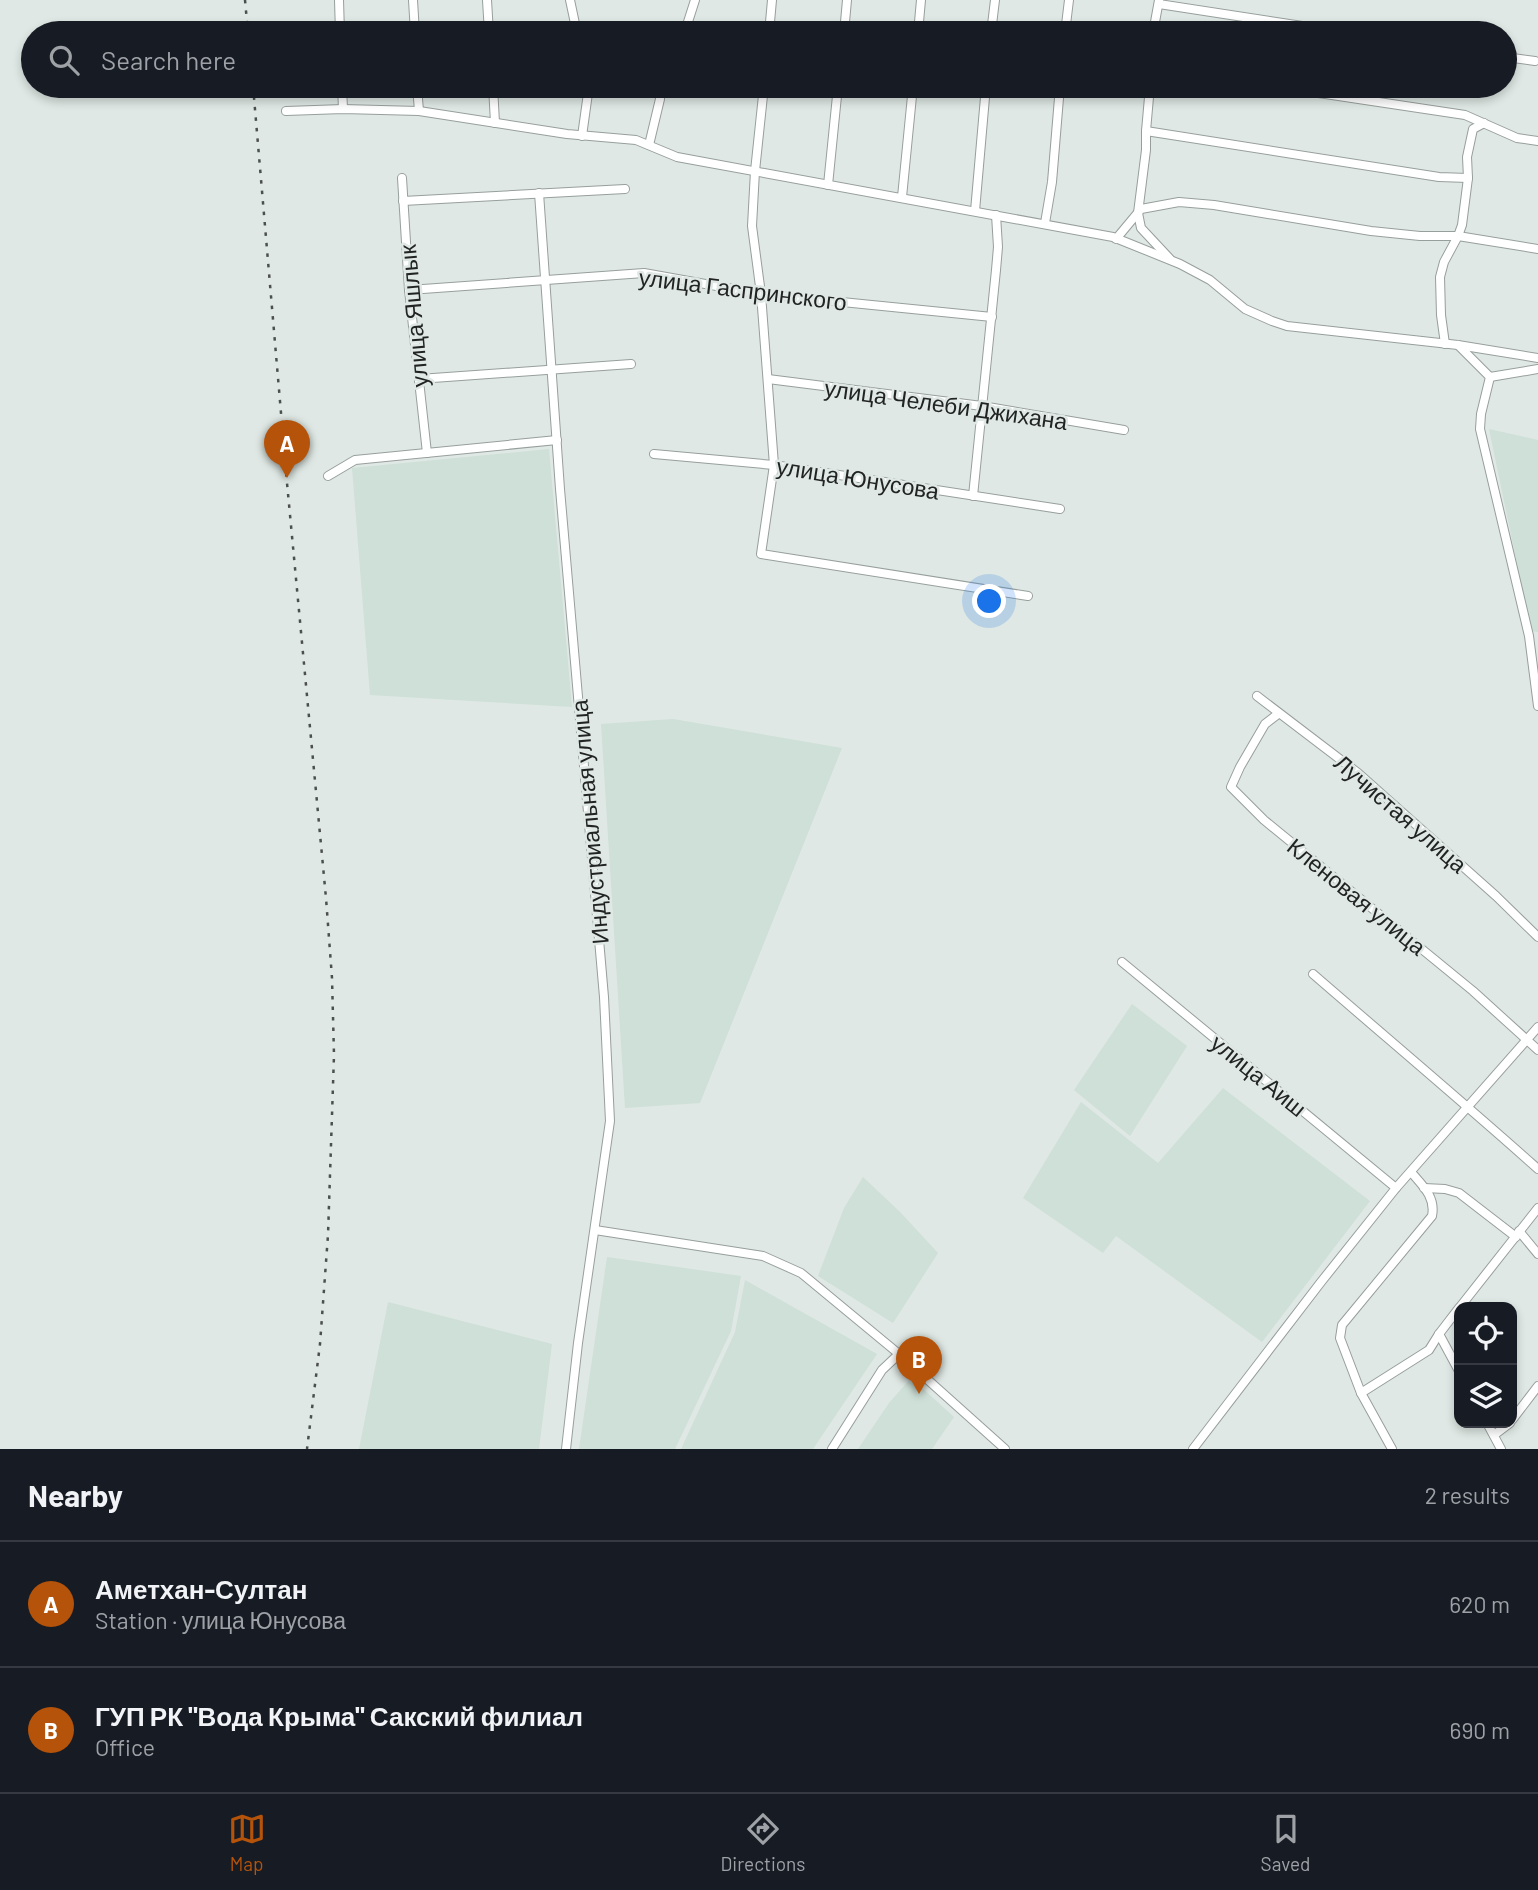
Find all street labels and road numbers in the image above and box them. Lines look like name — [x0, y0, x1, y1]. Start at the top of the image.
street label: улица Яшлык — [393, 243, 433, 388]
street label: улица Гаспринского — [637, 262, 849, 316]
street label: улица Челеби Джихана — [823, 373, 1070, 435]
street label: улица Юнусова — [775, 451, 942, 505]
street label: Индустриальная улица — [564, 698, 614, 946]
street label: Лучистая улица — [1329, 748, 1473, 878]
street label: Кленовая улица — [1282, 832, 1432, 961]
street label: улица Аиш — [1206, 1028, 1312, 1122]

